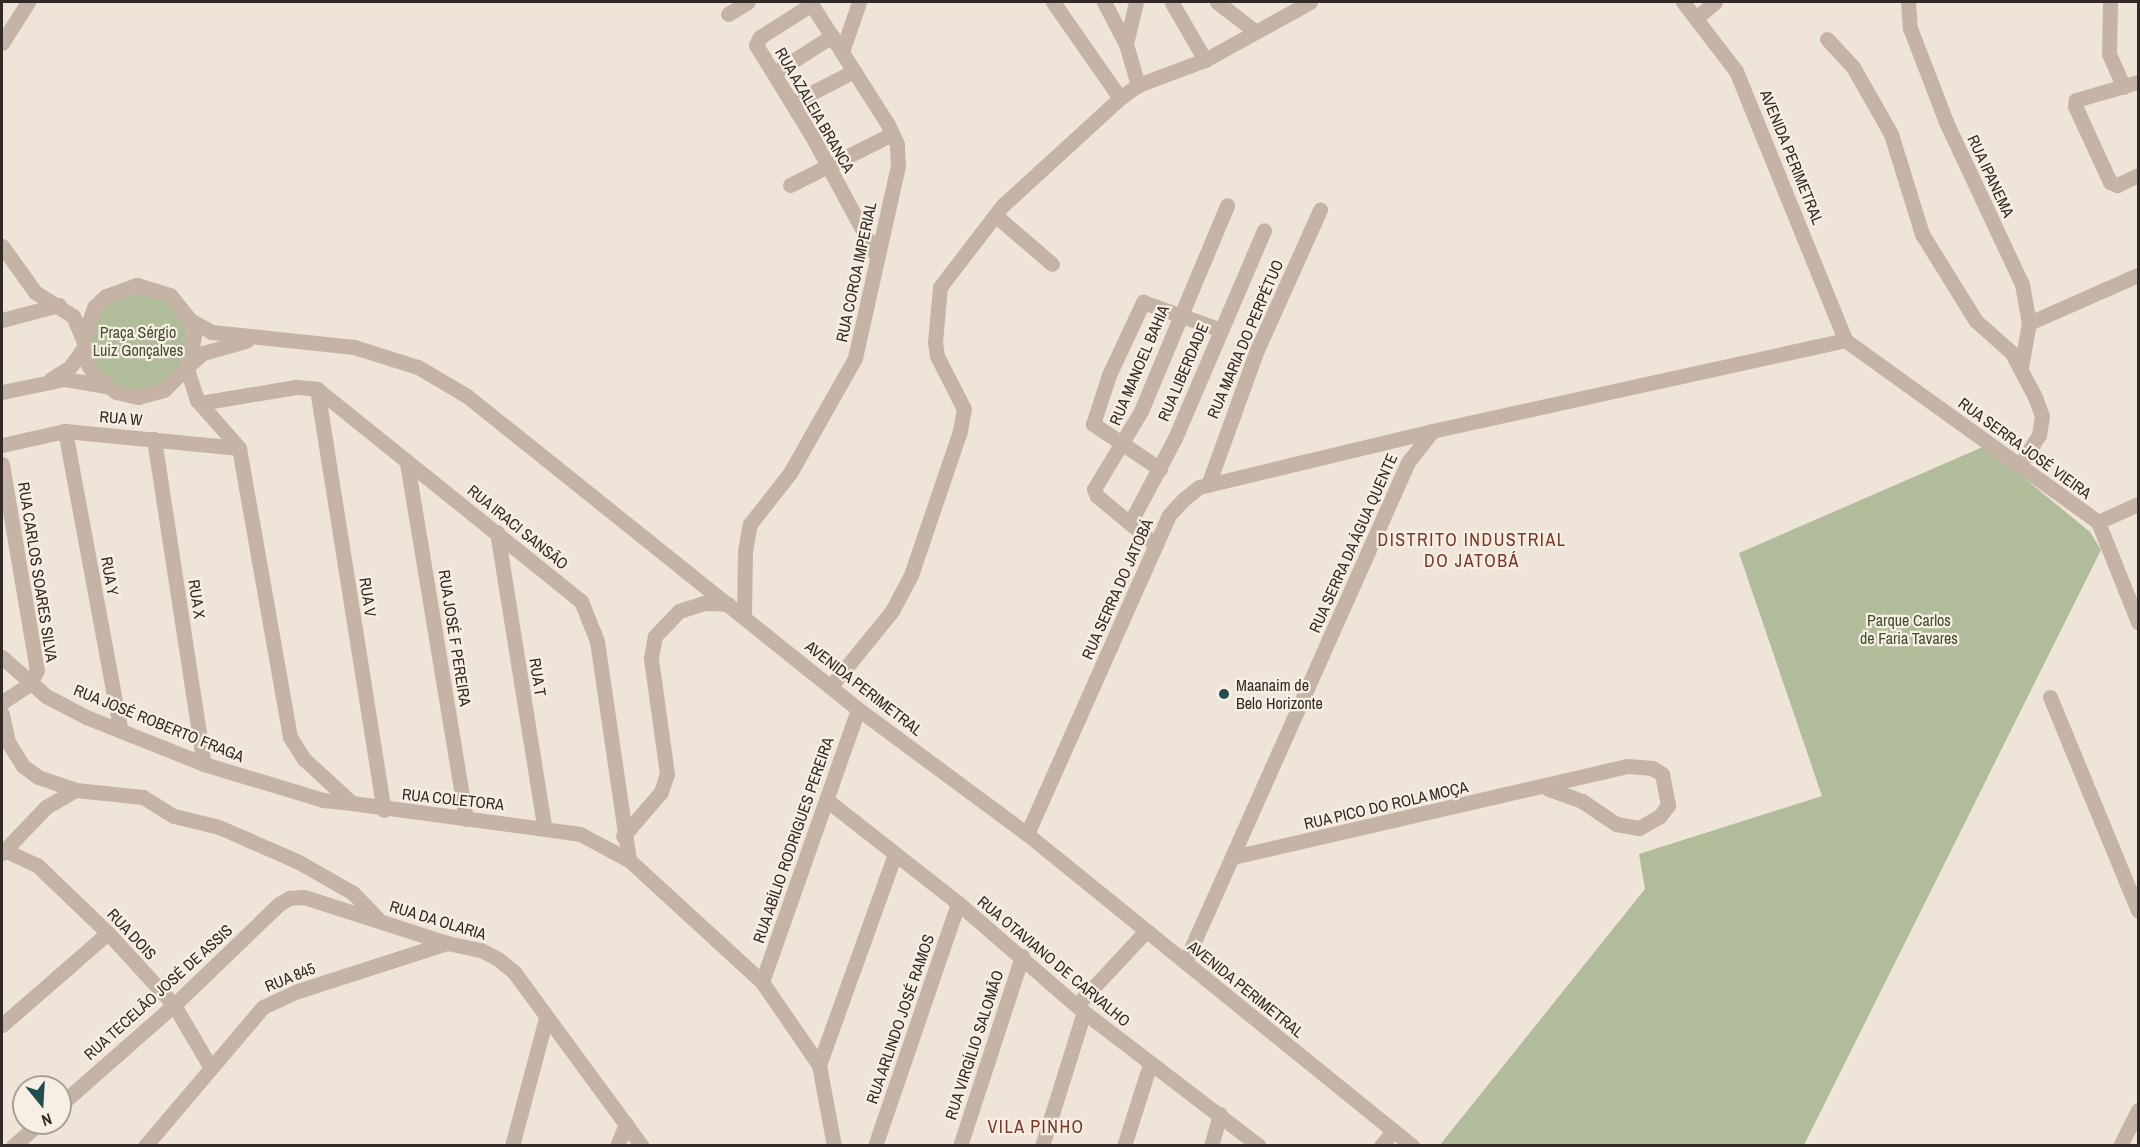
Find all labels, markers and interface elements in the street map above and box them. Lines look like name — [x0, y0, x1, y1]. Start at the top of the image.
street label: RUA AZALEIA BRANCA — [771, 43, 859, 177]
street label: AVENIDA PERIMETRAL — [1756, 87, 1828, 227]
street label: RUA IPANEMA — [1963, 131, 2019, 221]
street label: RUA COROA IMPERIAL — [832, 199, 880, 345]
street label: RUA MARIA DO PERPÉTUO — [1203, 256, 1287, 422]
street label: RUA MANOEL BAHIA — [1105, 302, 1173, 428]
street label: RUA LIBERDADE — [1154, 320, 1212, 424]
park label: Praça Sérgio Luiz Gonçalves — [93, 322, 183, 360]
street label: RUA SERRA JOSÉ VIEIRA — [1954, 393, 2096, 503]
street label: RUA W — [98, 407, 144, 429]
street label: RUA SERRA DA ÁGUA QUENTE — [1304, 449, 1402, 637]
street label: RUA CARLOS SOARES SILVA — [14, 480, 62, 664]
street label: RUA IRACI SANSÃO — [464, 480, 572, 574]
street label: RUA SERRA DO JATOBÁ — [1077, 515, 1157, 663]
district label: DISTRITO INDUSTRIAL DO JATOBÁ — [1378, 530, 1566, 572]
street label: RUA Y — [97, 555, 123, 597]
street label: RUA JOSÉ F PEREIRA — [435, 568, 475, 708]
street label: RUA V — [355, 576, 381, 618]
street label: RUA X — [184, 578, 210, 620]
park label: Parque Carlos de Faria Tavares — [1860, 610, 1958, 648]
street label: AVENIDA PERIMETRAL — [801, 636, 927, 740]
street label: RUA T — [525, 656, 551, 698]
place label: Maanaim de Belo Horizonte — [1236, 675, 1323, 713]
street label: RUA JOSÉ ROBERTO FRAGA — [71, 680, 247, 766]
marker: Maanaim de Belo Horizonte — [1217, 687, 1231, 701]
street label: RUA ABÍLIO RODRIGUES PEREIRA — [748, 734, 838, 946]
street label: RUA PICO DO ROLA MOÇA — [1301, 777, 1471, 833]
street label: RUA COLETORA — [401, 784, 505, 814]
street label: RUA OTAVIANO DE CARVALHO — [974, 891, 1134, 1031]
street label: RUA DA OLARIA — [387, 896, 489, 944]
street label: RUA DOIS — [103, 904, 161, 964]
street label: RUA TECELÃO JOSÉ DE ASSIS — [79, 920, 237, 1064]
street label: RUA ARLINDO JOSÉ RAMOS — [862, 931, 938, 1107]
street label: AVENIDA PERIMETRAL — [1184, 936, 1308, 1042]
street label: RUA 845 — [262, 958, 318, 996]
street label: RUA VIRGÍLIO SALOMÃO — [941, 967, 1007, 1123]
north arrow — [12, 1075, 72, 1135]
text: N — [39, 1108, 55, 1132]
district label: VILA PINHO — [987, 1116, 1085, 1138]

